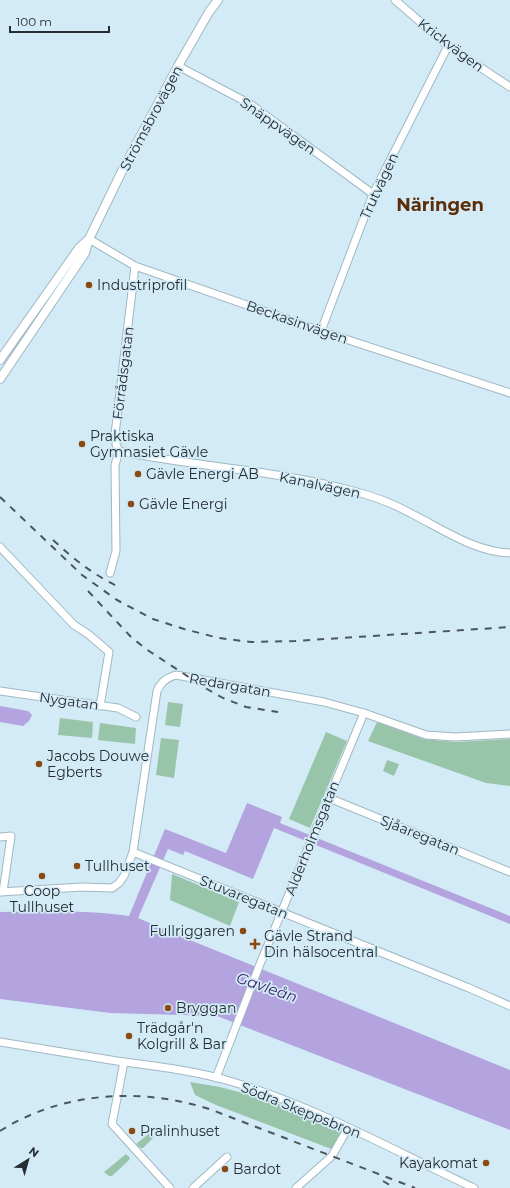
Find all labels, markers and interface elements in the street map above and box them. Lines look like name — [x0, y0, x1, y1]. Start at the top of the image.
scale bar — [10, 8, 109, 34]
text: 100 m — [16, 14, 52, 29]
street label: Krickvägen — [414, 14, 488, 76]
street label: Strömsbrovägen — [116, 62, 186, 174]
street label: Snäppvägen — [237, 93, 319, 159]
street label: Trutvägen — [356, 150, 402, 222]
district label: Näringen — [396, 194, 484, 216]
place label: Industriprofil — [97, 276, 187, 294]
marker: Industriprofil — [84, 280, 94, 290]
street label: Beckasinvägen — [244, 296, 350, 348]
street label: Förrådsgatan — [108, 325, 138, 421]
place label: Praktiska Gymnasiet Gävle — [90, 427, 208, 461]
marker: Praktiska Gymnasiet Gävle — [77, 439, 87, 449]
place label: Gävle Energi AB — [146, 465, 259, 483]
street label: Kanalvägen — [278, 468, 362, 502]
marker: Gävle Energi AB — [133, 469, 143, 479]
place label: Gävle Energi — [139, 495, 228, 513]
marker: Gävle Energi — [126, 499, 136, 509]
street label: Redargatan — [188, 669, 272, 701]
street label: Nygatan — [38, 688, 100, 714]
place label: Jacobs Douwe Egberts — [46, 747, 149, 781]
marker: Jacobs Douwe Egberts — [34, 759, 44, 769]
street label: Alderholmsgatan — [281, 778, 343, 898]
street label: Sjåaregatan — [378, 811, 462, 859]
place label: Tullhuset — [85, 857, 150, 875]
marker: Tullhuset — [72, 861, 82, 871]
marker: Coop Tullhuset — [37, 871, 47, 881]
street label: Stuvaregatan — [197, 871, 291, 923]
place label: Coop Tullhuset — [10, 882, 75, 916]
place label: Fullriggaren — [149, 922, 235, 940]
marker: Fullriggaren — [238, 926, 248, 936]
place label: Gävle Strand Din hälsocentral — [264, 927, 378, 961]
marker: Gävle Strand Din hälsocentral — [249, 938, 261, 950]
water label: Gavleån — [234, 968, 300, 1006]
place label: Bryggan — [176, 999, 236, 1017]
marker: Bryggan — [163, 1003, 173, 1013]
place label: Trädgår'n Kolgrill & Bar — [137, 1019, 227, 1053]
marker: Trädgår'n Kolgrill & Bar — [124, 1031, 134, 1041]
street label: Södra Skeppsbron — [238, 1078, 364, 1142]
place label: Pralinhuset — [140, 1122, 220, 1140]
marker: Pralinhuset — [127, 1126, 137, 1136]
north arrow — [8, 1140, 48, 1180]
text: N — [26, 1144, 42, 1160]
place label: Kayakomat — [399, 1154, 478, 1172]
marker: Kayakomat — [481, 1158, 491, 1168]
place label: Bardot — [233, 1160, 282, 1178]
marker: Bardot — [220, 1164, 230, 1174]

